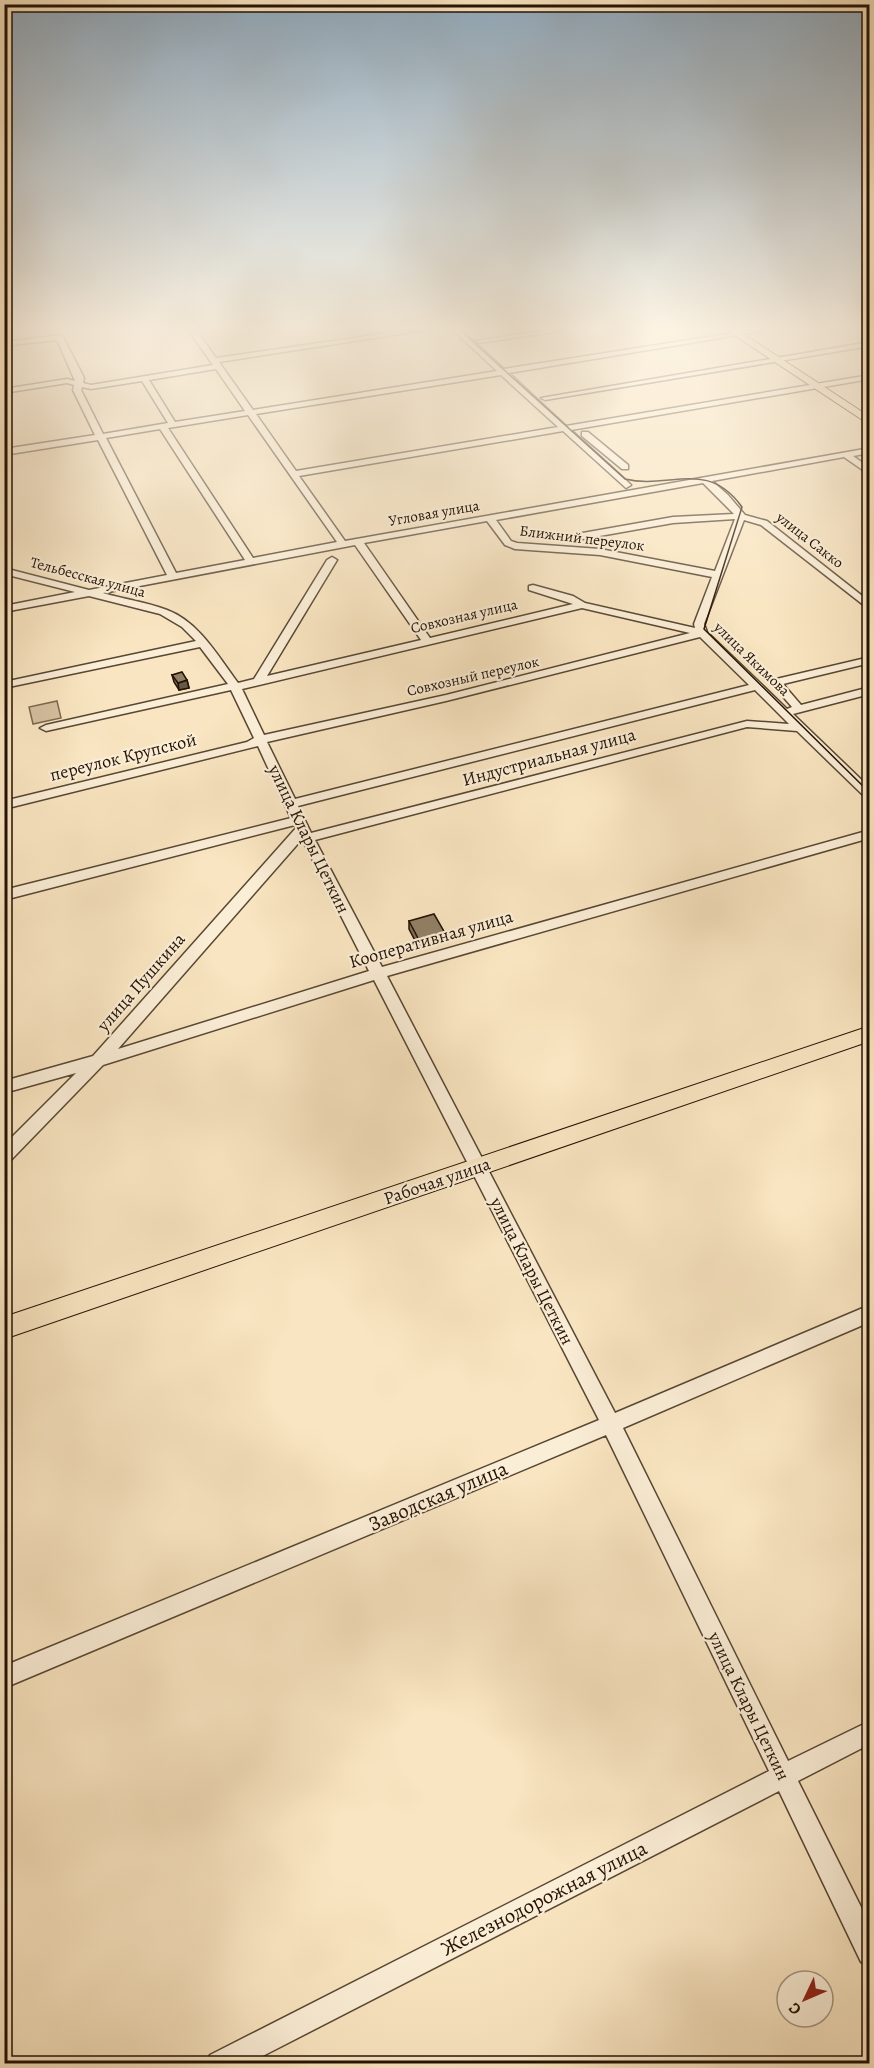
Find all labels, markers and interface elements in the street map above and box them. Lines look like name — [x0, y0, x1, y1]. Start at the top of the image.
street label: Угловая улица — [387, 495, 481, 531]
street label: улица Сакко — [771, 507, 848, 573]
street label: Ближний переулок — [519, 520, 646, 556]
street label: Тельбесская улица — [28, 552, 148, 602]
street label: Совхозная улица — [409, 594, 519, 638]
street label: улица Якимова — [709, 617, 794, 700]
street label: Совхозный переулок — [405, 651, 541, 701]
street label: Индустриальная улица — [460, 722, 639, 792]
street label: переулок Крупской — [47, 727, 199, 787]
street label: улица Клары Цеткин — [262, 760, 355, 917]
street label: Кооперативная улица — [346, 904, 516, 974]
street label: улица Пушкина — [91, 927, 191, 1037]
street label: Рабочая улица — [380, 1151, 494, 1211]
street label: улица Клары Цеткин — [484, 1192, 580, 1349]
street label: Заводская улица — [364, 1454, 512, 1538]
street label: улица Клары Цеткин — [702, 1627, 795, 1784]
street label: Железнодорожная улица — [436, 1834, 652, 1962]
north arrow — [775, 1969, 835, 2029]
text: С — [783, 1997, 806, 2020]

